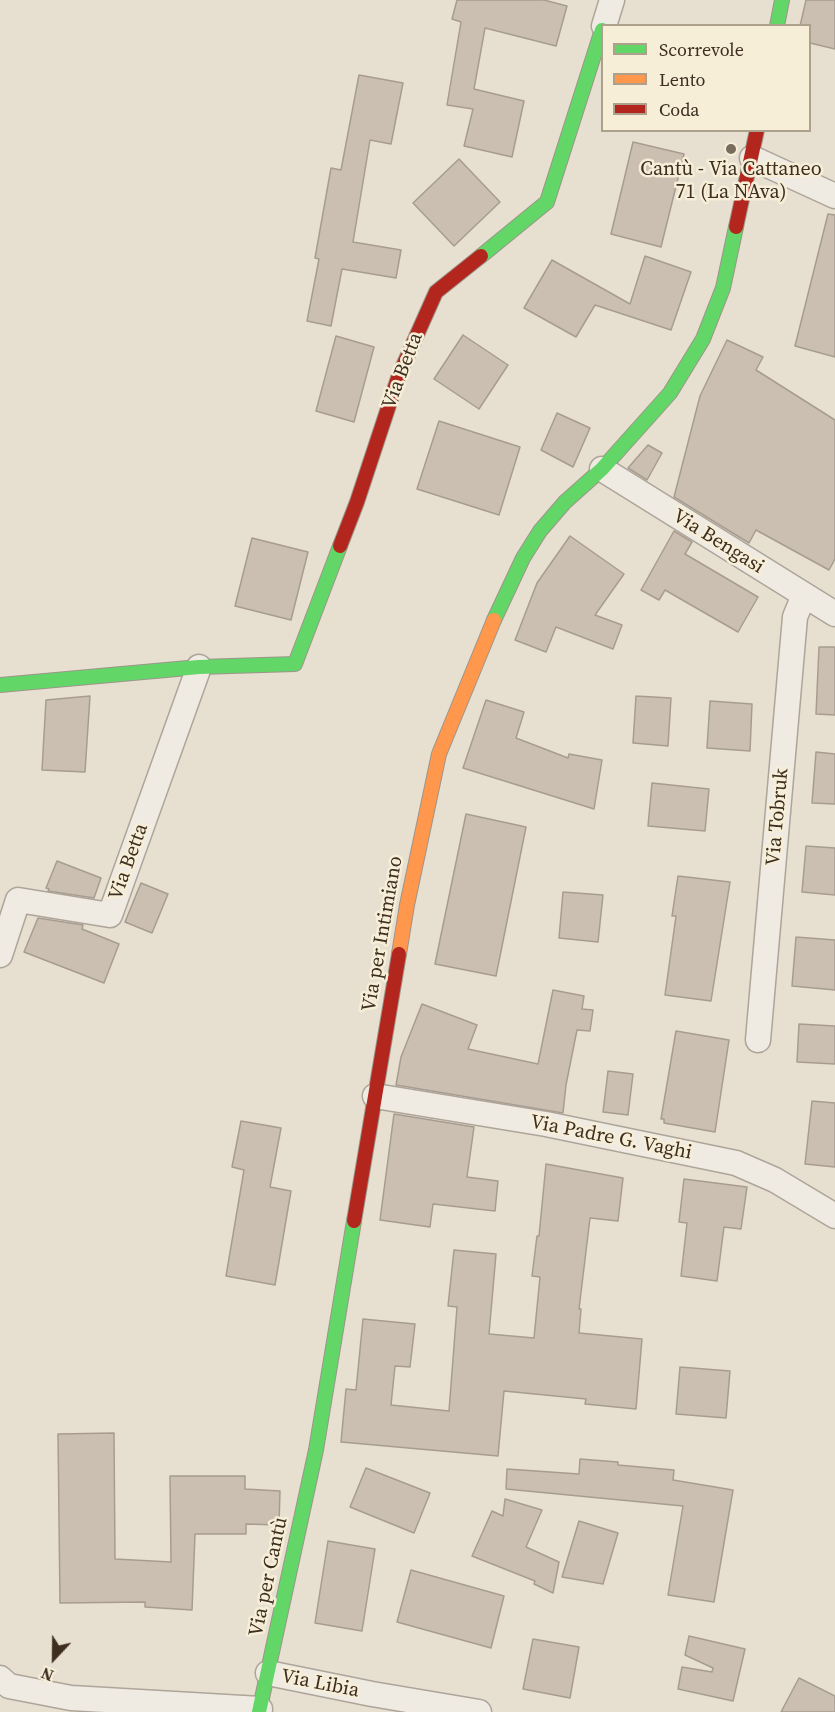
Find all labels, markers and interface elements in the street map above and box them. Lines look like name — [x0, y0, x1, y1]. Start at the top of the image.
legend — [601, 24, 811, 132]
text: Scorrevole — [659, 37, 744, 62]
text: Lento — [659, 67, 705, 92]
text: Coda — [659, 97, 699, 122]
marker: Cantù - Via Cattaneo 71 (La NAva) — [724, 142, 738, 156]
place label: Cantù - Via Cattaneo 71 (La NAva) — [640, 158, 822, 205]
street label: Via Betta — [377, 329, 429, 413]
street label: Via Bengasi — [668, 504, 768, 580]
street label: Via Tobruk — [762, 767, 794, 867]
street label: Via Betta — [104, 820, 154, 904]
street label: Via per Intimiano — [357, 854, 409, 1014]
street label: Via Padre G. Vaghi — [528, 1111, 694, 1165]
street label: Via per Cantù — [245, 1515, 293, 1639]
north arrow — [24, 1628, 84, 1688]
text: N — [38, 1662, 57, 1687]
street label: Via Libia — [279, 1665, 361, 1703]

